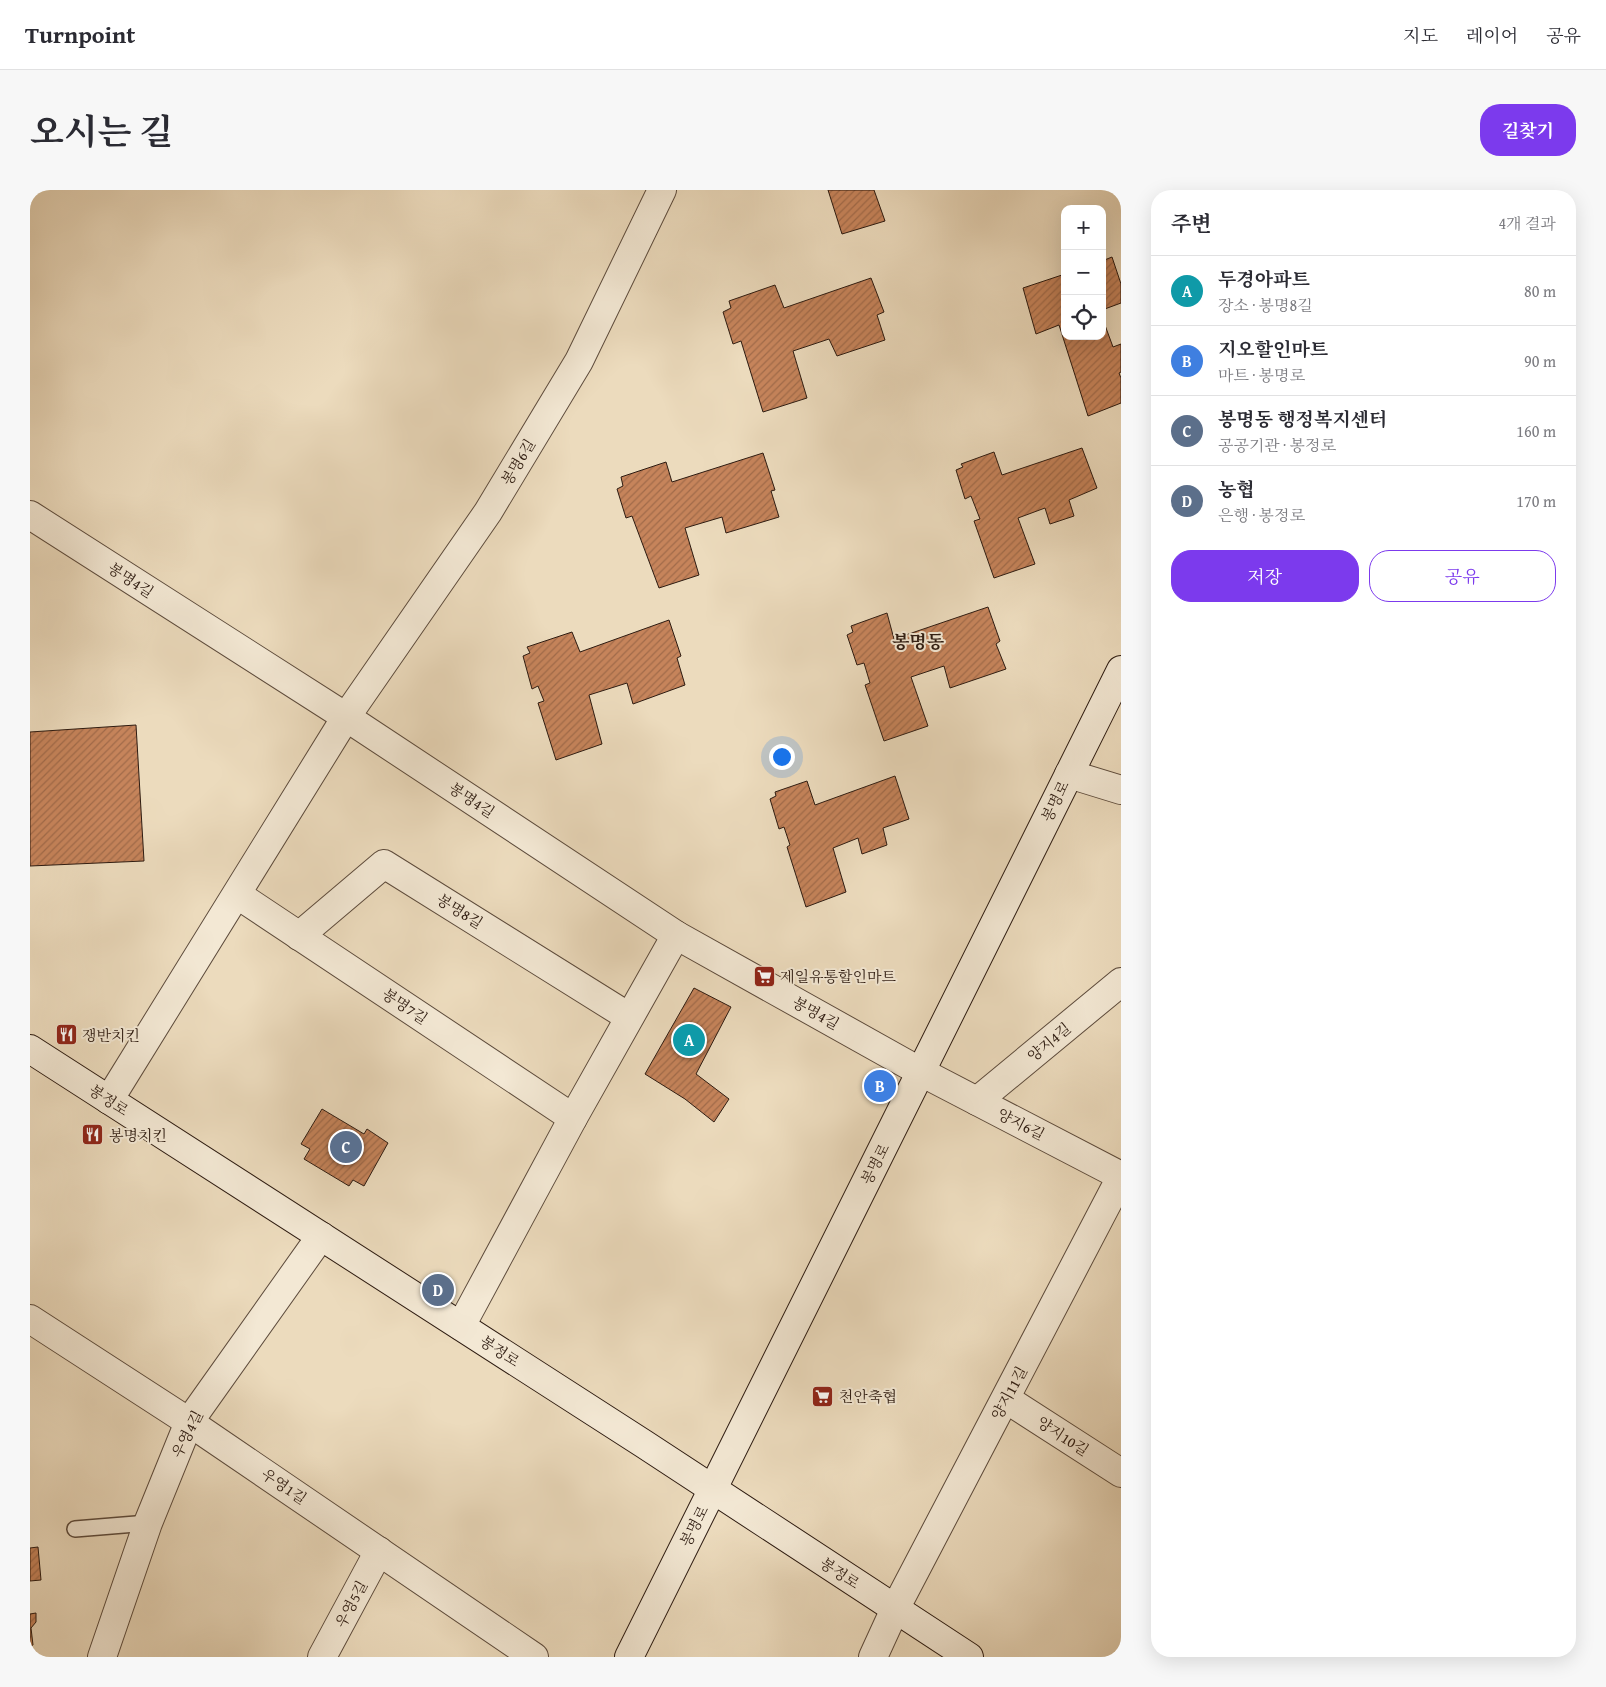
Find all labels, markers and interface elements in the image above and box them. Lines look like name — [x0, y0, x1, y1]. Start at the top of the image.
text: Turnpoint — [25, 17, 135, 52]
text: 지도 — [1403, 22, 1438, 49]
text: 레이어 — [1466, 22, 1518, 49]
text: 공유 — [1546, 22, 1581, 49]
button: 길찾기 — [1480, 104, 1576, 156]
text: 오시는 길 — [30, 106, 173, 157]
map controls — [1061, 205, 1106, 340]
button: + — [1061, 205, 1106, 250]
text: 주변 — [1171, 208, 1212, 239]
text: 4개 결과 — [1498, 211, 1556, 235]
button: − — [1061, 250, 1106, 295]
text: 두경아파트 — [1218, 265, 1310, 293]
text: A — [1182, 279, 1192, 303]
text: 80 m — [1524, 279, 1556, 303]
text: 장소 · 봉명8길 — [1218, 293, 1313, 317]
button: locate — [1061, 295, 1106, 340]
text: 지오할인마트 — [1218, 335, 1328, 363]
text: B — [1182, 349, 1192, 373]
text: 90 m — [1524, 349, 1556, 373]
text: 마트 · 봉명로 — [1218, 363, 1305, 387]
text: 봉명동 행정복지센터 — [1218, 405, 1387, 433]
text: C — [1182, 419, 1192, 443]
text: 160 m — [1516, 419, 1556, 443]
text: 공공기관 · 봉정로 — [1218, 433, 1336, 457]
street label: 봉명6길 — [496, 435, 540, 489]
text: 농협 — [1218, 475, 1255, 503]
text: D — [1182, 489, 1192, 513]
text: 170 m — [1516, 489, 1556, 513]
text: 은행 · 봉정로 — [1218, 503, 1305, 527]
button: 저장 — [1171, 550, 1359, 602]
button: 공유 — [1369, 550, 1556, 602]
street label: 봉명4길 — [104, 557, 158, 603]
district label: 봉명동 — [892, 628, 945, 655]
your location — [769, 744, 795, 770]
street label: 봉명로 — [1036, 776, 1074, 825]
street label: 봉명4길 — [445, 777, 499, 823]
street label: 봉명8길 — [433, 889, 487, 933]
supermarket icon: 제일유통할인마트 — [752, 964, 776, 988]
place label: 제일유통할인마트 — [780, 966, 896, 987]
street label: 봉명7길 — [378, 983, 432, 1029]
street label: 봉명4길 — [789, 992, 843, 1034]
street label: 양지4길 — [1023, 1018, 1075, 1066]
pin: A — [673, 1021, 705, 1059]
restaurant icon: 쟁반치킨 — [54, 1023, 78, 1047]
place label: 쟁반치킨 — [82, 1025, 140, 1046]
pin: B — [864, 1067, 896, 1105]
street label: 봉정로 — [85, 1079, 133, 1121]
street label: 양지6길 — [994, 1103, 1048, 1145]
restaurant icon: 봉명치킨 — [81, 1123, 105, 1147]
place label: 봉명치킨 — [109, 1125, 167, 1146]
pin: C — [330, 1128, 362, 1166]
street label: 봉명로 — [856, 1139, 894, 1188]
pin: D — [422, 1271, 454, 1309]
street label: 봉정로 — [476, 1330, 524, 1372]
street label: 양지11길 — [986, 1362, 1032, 1424]
supermarket icon: 천안축협 — [811, 1384, 835, 1408]
place label: 천안축협 — [839, 1386, 897, 1407]
street label: 우영4길 — [166, 1407, 208, 1461]
street label: 양지10길 — [1033, 1411, 1093, 1461]
street label: 우영1길 — [257, 1463, 311, 1509]
street label: 봉명로 — [675, 1501, 713, 1550]
street label: 봉정로 — [816, 1552, 864, 1594]
street label: 우영5길 — [330, 1577, 372, 1631]

